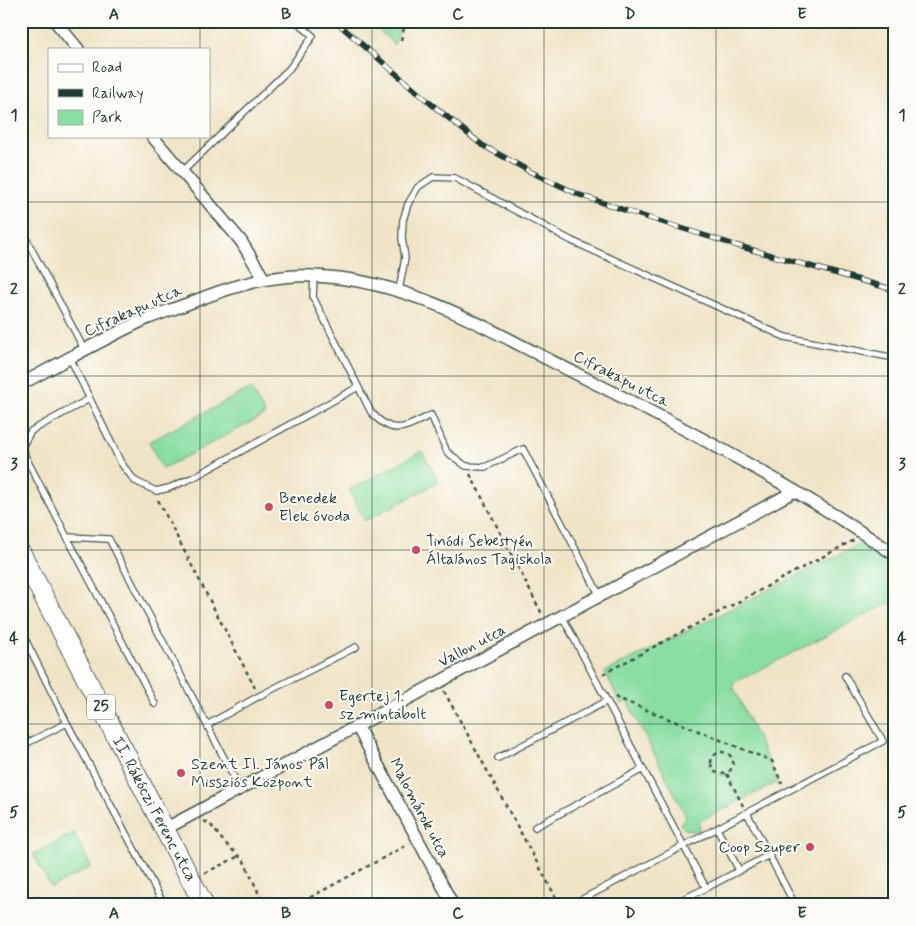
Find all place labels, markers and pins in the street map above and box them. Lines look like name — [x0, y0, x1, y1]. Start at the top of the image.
place label: Benedek Elek óvoda — [279, 488, 350, 527]
marker: Benedek Elek óvoda — [263, 501, 275, 513]
place label: Tinódi Sebestyén Általános Tagiskola — [426, 531, 552, 570]
marker: Tinódi Sebestyén Általános Tagiskola — [410, 544, 422, 556]
place label: Egertej 1. sz mintabolt — [339, 686, 426, 725]
marker: Egertej 1. sz mintabolt — [323, 699, 335, 711]
place label: Szent II. János Pál Missziós Központ — [191, 754, 329, 793]
marker: Szent II. János Pál Missziós Központ — [175, 767, 187, 779]
place label: Coop Szuper — [719, 837, 801, 858]
marker: Coop Szuper — [804, 841, 816, 853]

